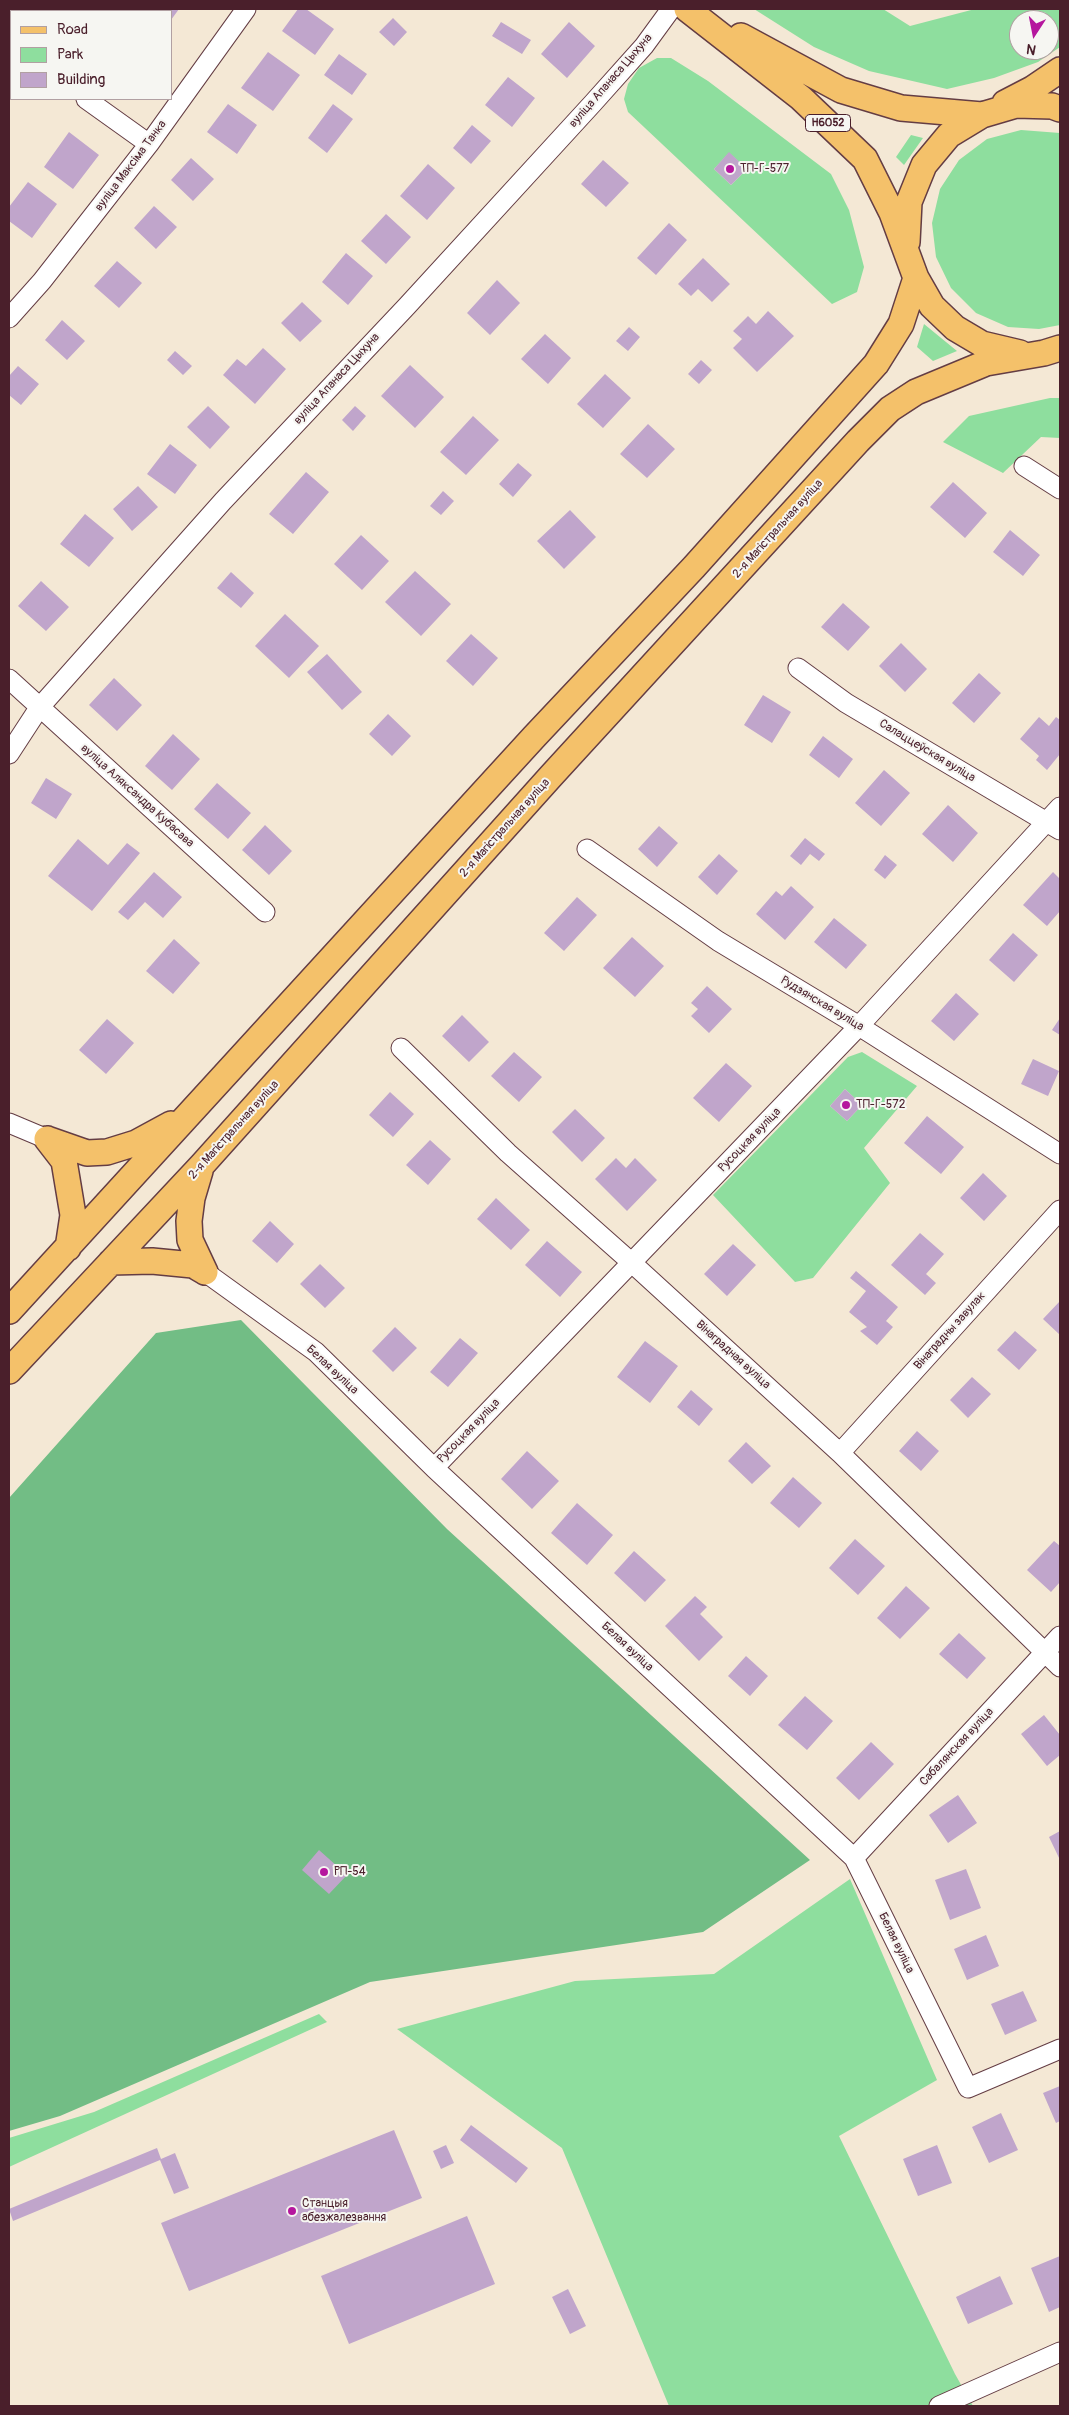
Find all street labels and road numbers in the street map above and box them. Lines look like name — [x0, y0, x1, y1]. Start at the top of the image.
street label: вуліца Апанаса Цыхуна — [566, 31, 656, 131]
road number: Н6052 — [806, 115, 850, 132]
street label: вуліца Максіма Танка — [92, 118, 170, 214]
street label: вуліца Апанаса Цыхуна — [291, 330, 383, 428]
street label: 2-я Магістральная вуліца — [730, 477, 826, 581]
street label: Салаццеўская вуліца — [876, 717, 978, 785]
street label: вуліца Аляксандра Кубасава — [77, 741, 197, 851]
street label: 2-я Магістральная вуліца — [457, 776, 553, 880]
street label: Рудзянская вуліца — [778, 974, 866, 1034]
street label: 2-я Магістральная вуліца — [186, 1078, 282, 1182]
street label: Русоцкая вуліца — [716, 1105, 784, 1175]
street label: Вінаградны завулак — [911, 1289, 989, 1373]
street label: Вінаградная вуліца — [693, 1318, 773, 1392]
street label: Белая вуліца — [303, 1342, 361, 1398]
street label: Русоцкая вуліца — [435, 1396, 503, 1466]
street label: Белая вуліца — [598, 1619, 656, 1675]
street label: Сабалянская вуліца — [917, 1705, 997, 1789]
street label: Белая вуліца — [875, 1910, 917, 1976]

